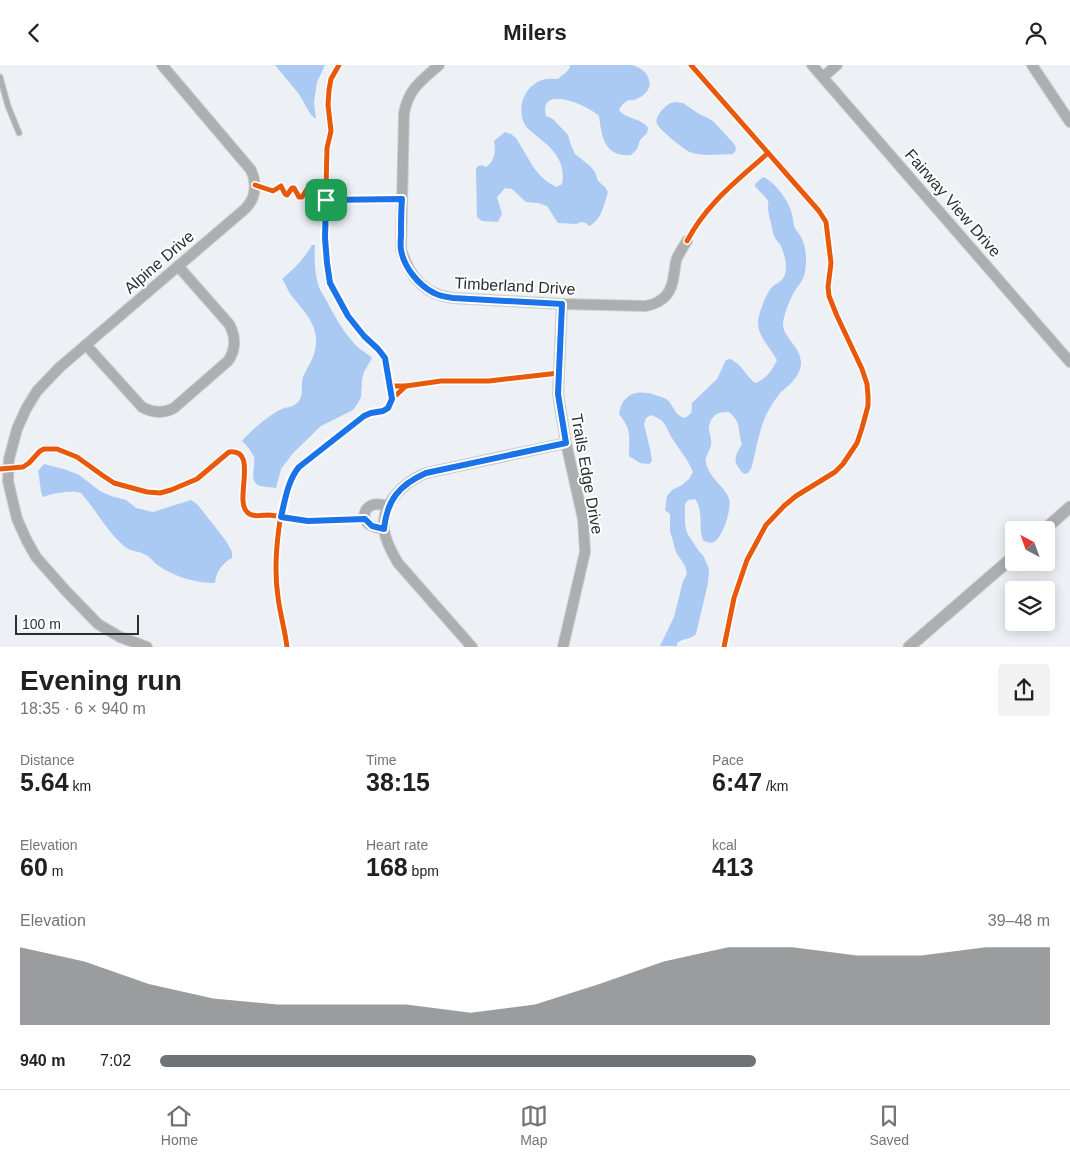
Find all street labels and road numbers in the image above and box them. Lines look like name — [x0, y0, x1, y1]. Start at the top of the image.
street label: Fairway View Drive — [902, 146, 1004, 260]
street label: Alpine Drive — [121, 227, 197, 297]
street label: Timberland Drive — [454, 274, 576, 298]
street label: Trails Edge Drive — [568, 412, 606, 536]

